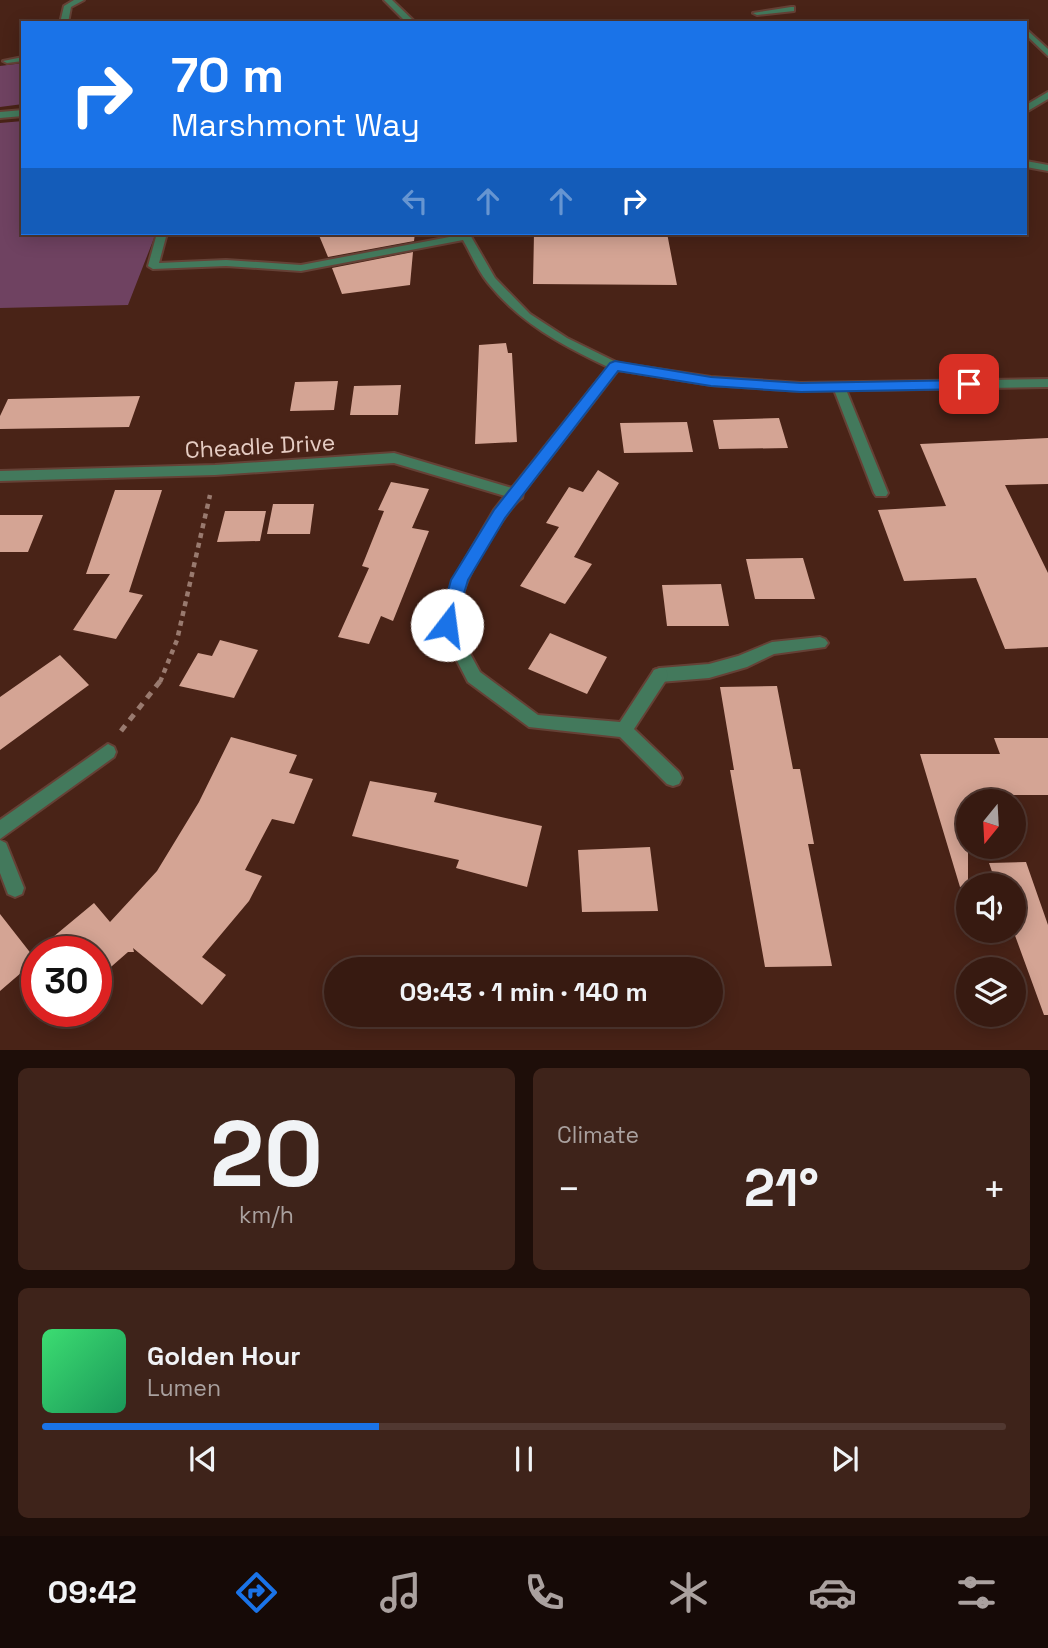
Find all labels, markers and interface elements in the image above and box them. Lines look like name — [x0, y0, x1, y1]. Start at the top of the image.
text: 70 m — [171, 44, 284, 106]
icon: right — [56, 49, 147, 140]
text: Marshmont Way — [171, 105, 420, 145]
icon: left — [396, 182, 434, 220]
icon: ahead — [469, 182, 507, 220]
icon: ahead — [542, 182, 580, 220]
icon: right — [615, 182, 653, 220]
pin — [939, 354, 999, 414]
icon: arrive — [950, 365, 988, 403]
street label: Cheadle Drive — [184, 427, 336, 465]
position arrow — [410, 588, 484, 662]
north arrow — [956, 789, 1026, 859]
map controls — [956, 789, 1026, 1027]
button: sound — [956, 873, 1026, 943]
speed limit sign: 30 — [21, 936, 112, 1027]
button: layers — [956, 957, 1026, 1027]
text: 09:43 · 1 min · 140 m — [399, 975, 648, 1009]
text: 20 — [210, 1096, 323, 1213]
text: Climate — [557, 1120, 639, 1150]
text: 21° — [744, 1155, 819, 1221]
text: − — [557, 1165, 581, 1213]
text: + — [982, 1165, 1006, 1213]
text: km/h — [239, 1200, 294, 1230]
text: Golden Hour — [147, 1339, 301, 1373]
text: Lumen — [147, 1373, 221, 1403]
icon: previous — [184, 1440, 222, 1478]
icon: pause — [505, 1440, 543, 1478]
icon: next — [826, 1440, 864, 1478]
icon: directions — [232, 1568, 281, 1617]
icon: music — [376, 1568, 425, 1617]
icon: phone — [520, 1568, 569, 1617]
icon: climate — [664, 1568, 713, 1617]
icon: car — [808, 1568, 857, 1617]
icon: filters — [952, 1568, 1001, 1617]
text: 09:42 — [47, 1572, 137, 1612]

